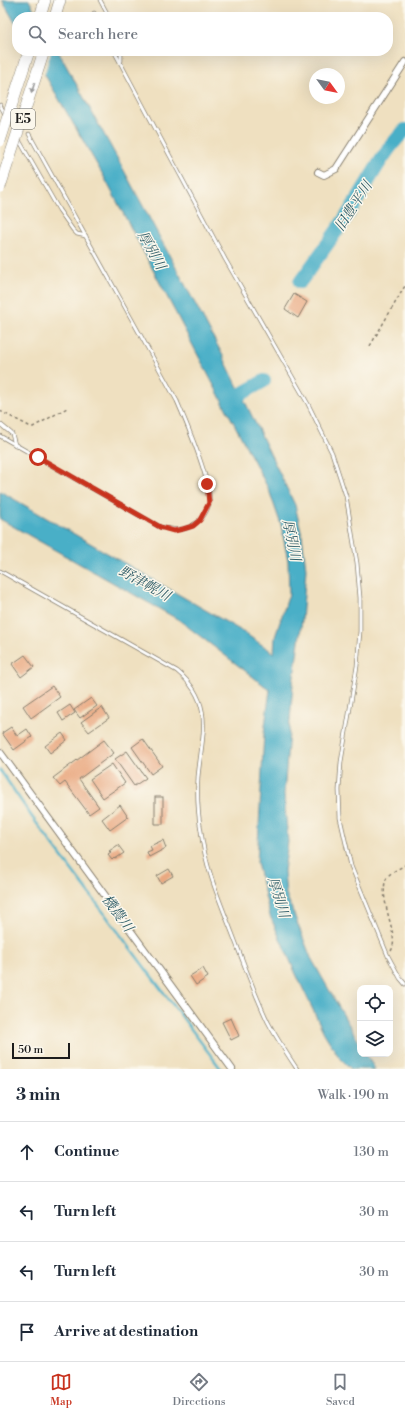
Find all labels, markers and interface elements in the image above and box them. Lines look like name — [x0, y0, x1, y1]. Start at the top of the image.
search box — [12, 12, 393, 56]
icon: search — [26, 23, 48, 45]
text: Search here — [58, 25, 138, 44]
north arrow — [309, 68, 345, 104]
one-way arrow — [30, 83, 36, 95]
road number: E5 — [11, 109, 35, 129]
water label: 旧豊平川 — [331, 176, 378, 235]
water label: 厚別川 — [133, 228, 170, 275]
route start — [29, 448, 47, 466]
route end — [198, 475, 216, 493]
water label: 厚別川 — [278, 518, 305, 565]
water label: 野津幌川 — [116, 562, 175, 606]
water label: 厚別川 — [263, 875, 293, 922]
water label: 機農川 — [98, 891, 138, 937]
map controls — [357, 985, 393, 1057]
button: locate — [357, 985, 393, 1021]
button: layers — [357, 1021, 393, 1057]
scale bar — [12, 1041, 70, 1060]
text: 50 m — [18, 1043, 43, 1057]
text: 3 min — [16, 1084, 60, 1106]
text: Walk · 190 m — [318, 1087, 389, 1103]
icon: ahead — [16, 1141, 38, 1163]
text: Continue — [54, 1142, 119, 1161]
text: 130 m — [354, 1144, 389, 1160]
icon: left — [16, 1201, 38, 1223]
text: Turn left — [54, 1202, 116, 1221]
text: 30 m — [359, 1204, 389, 1220]
icon: left — [16, 1261, 38, 1283]
text: Turn left — [54, 1262, 116, 1281]
text: 30 m — [359, 1264, 389, 1280]
icon: arrive — [16, 1321, 38, 1343]
text: Arrive at destination — [54, 1322, 198, 1341]
tab: Map — [50, 1371, 72, 1409]
tab: Directions — [173, 1371, 226, 1409]
tab: Saved — [326, 1371, 355, 1409]

